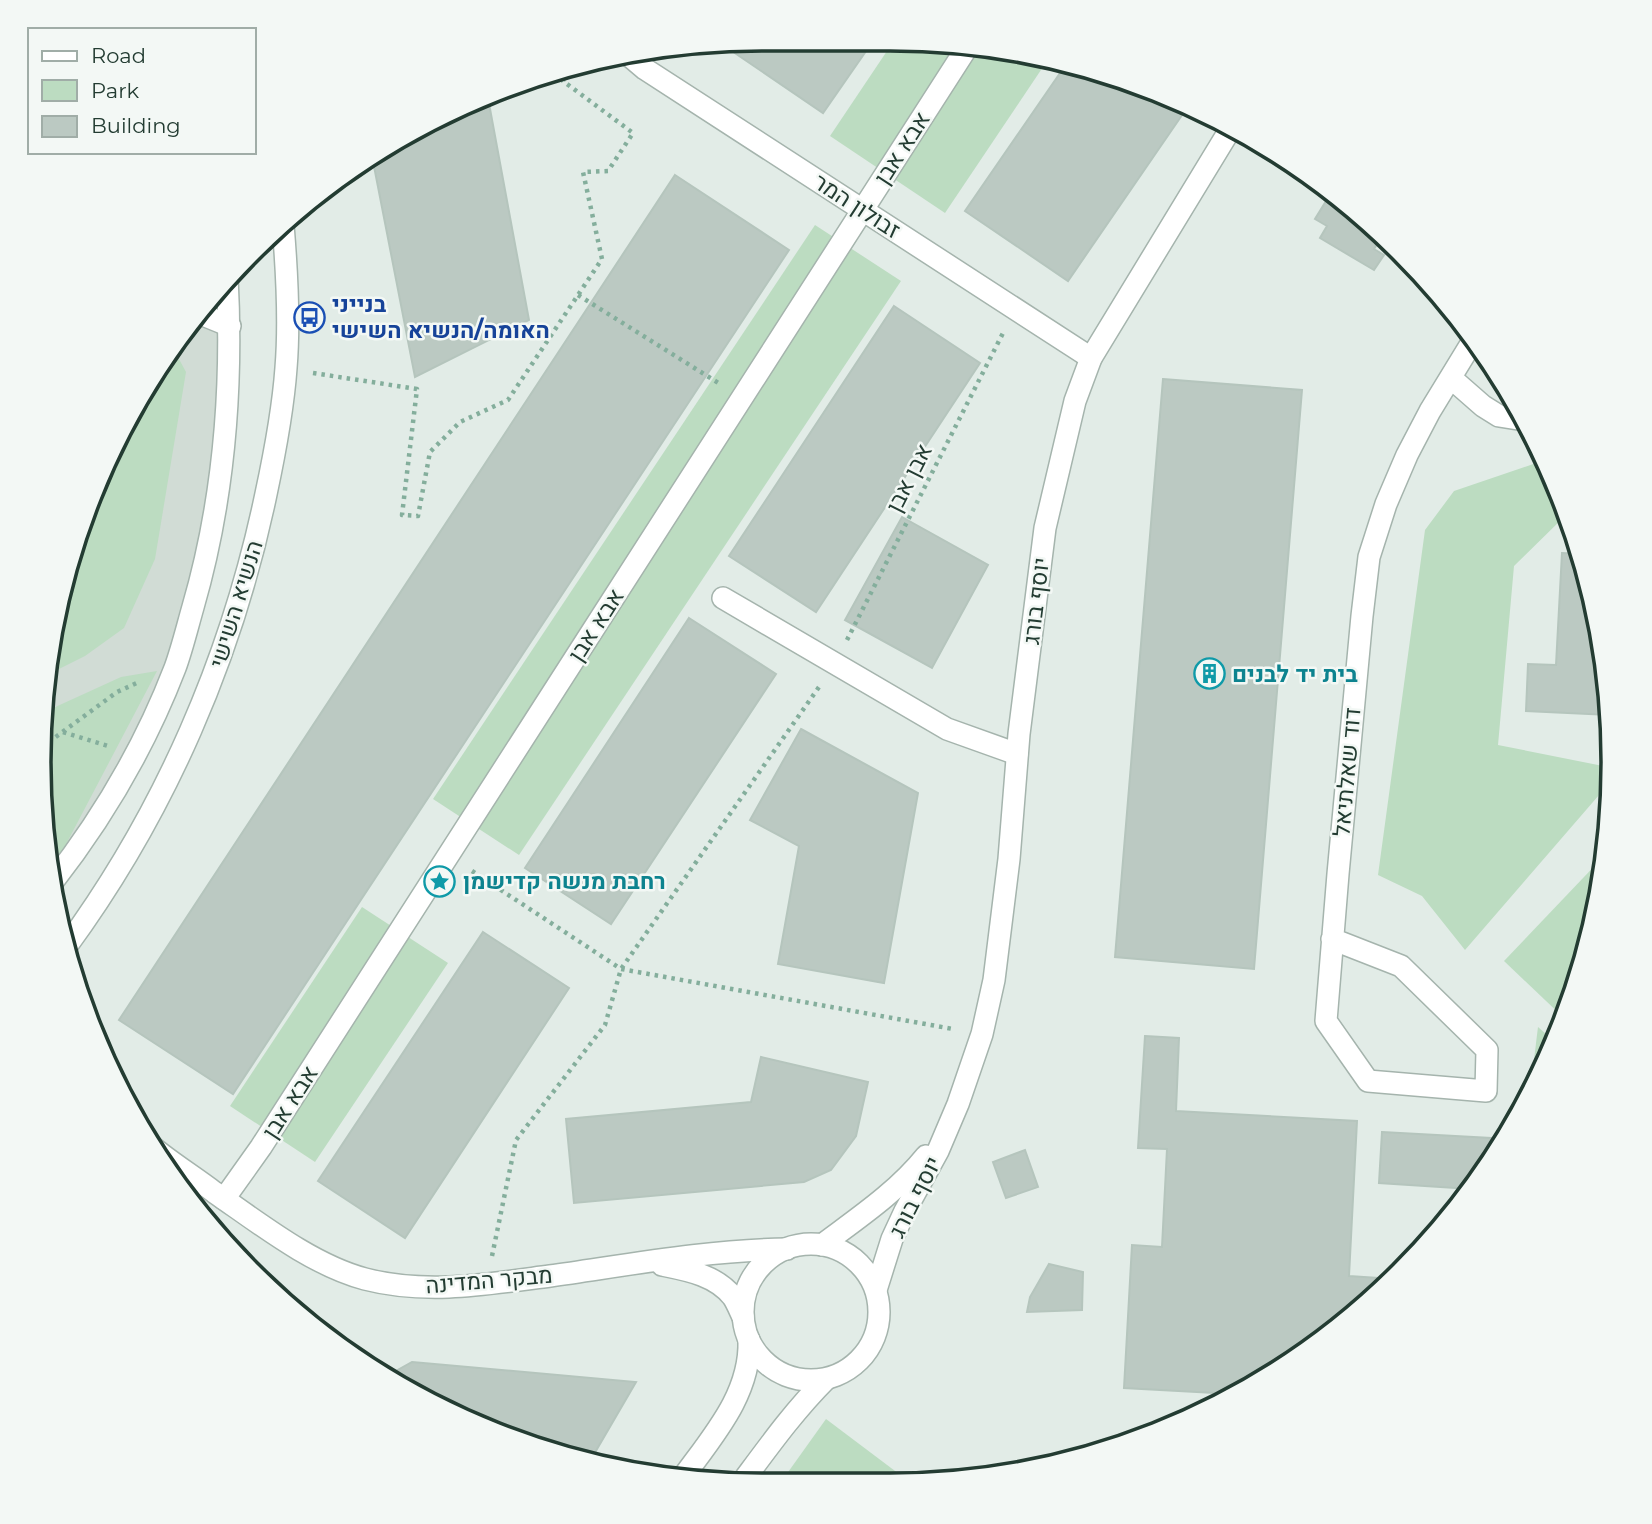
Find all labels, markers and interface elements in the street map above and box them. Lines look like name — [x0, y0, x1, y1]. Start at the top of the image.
legend — [28, 28, 256, 154]
text: Road — [91, 43, 146, 68]
text: Park — [91, 78, 139, 103]
street label: אבא אבן — [868, 106, 936, 190]
text: Building — [91, 113, 181, 138]
street label: זבולון המר — [808, 168, 906, 244]
place label: בנייני האומה/הנשיא השישי — [332, 290, 550, 344]
bus stop icon: בנייני האומה/הנשיא השישי — [292, 300, 326, 334]
street label: אבן אבן — [880, 439, 938, 517]
street label: הנשיא השישי — [203, 537, 269, 671]
street label: יוסף בורג — [1017, 556, 1055, 646]
street label: אבא אבן — [562, 583, 630, 667]
building icon: בית יד לבנים — [1192, 657, 1226, 691]
place label: בית יד לבנים — [1232, 660, 1358, 688]
street label: דוד שאלתיאל — [1327, 706, 1367, 838]
place icon: רחבת מנשה קדישמן — [423, 864, 457, 898]
place label: רחבת מנשה קדישמן — [463, 867, 666, 895]
street label: אבא אבן — [256, 1060, 324, 1144]
street label: יוסף בורג — [883, 1152, 947, 1242]
street label: מבקר המדינה — [424, 1261, 554, 1299]

